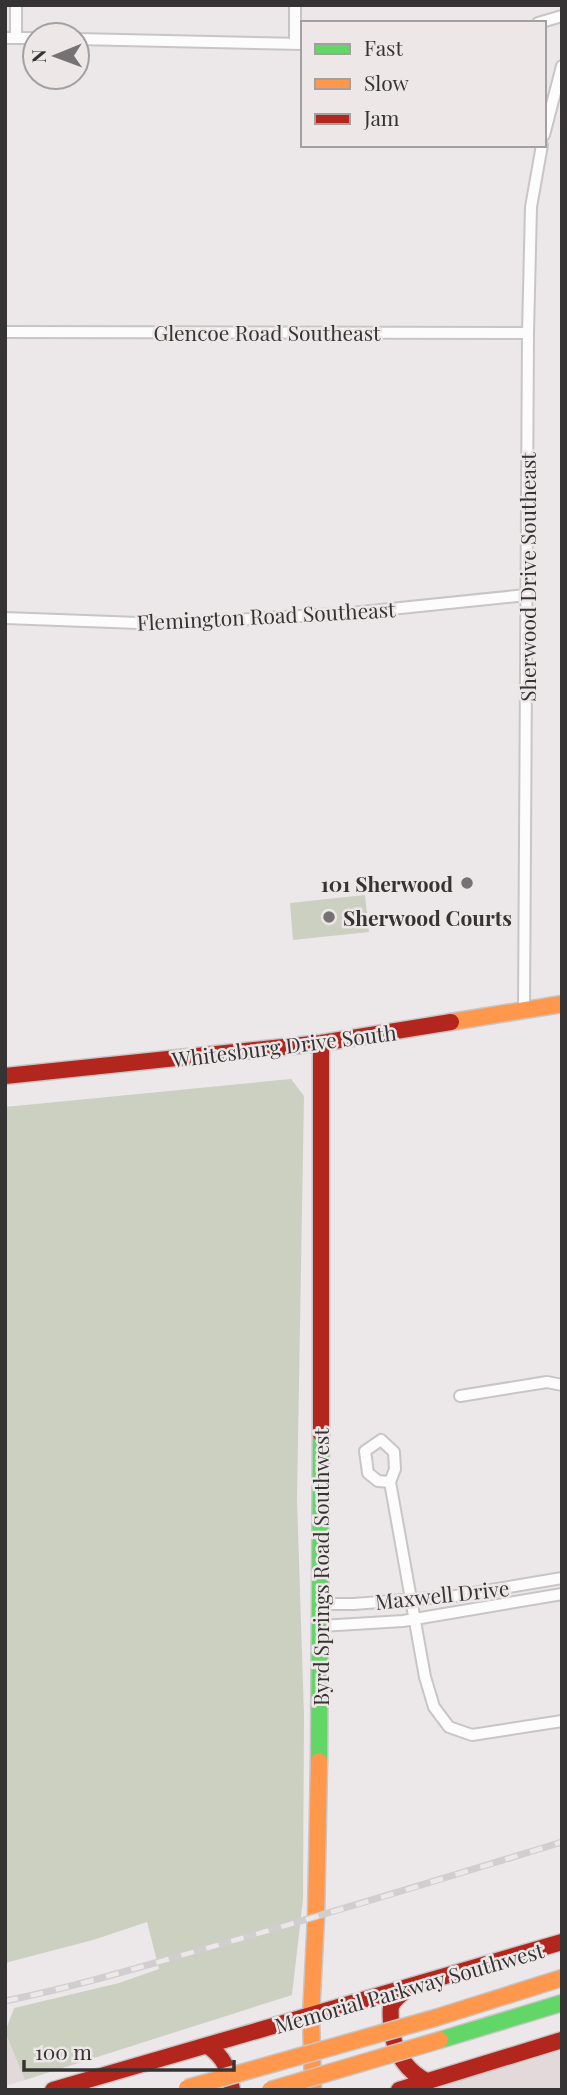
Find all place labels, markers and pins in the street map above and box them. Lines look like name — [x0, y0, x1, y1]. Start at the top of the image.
place label: 101 Sherwood — [321, 869, 453, 897]
marker: 101 Sherwood — [459, 875, 475, 891]
place label: Sherwood Courts — [343, 903, 512, 931]
marker: Sherwood Courts — [321, 909, 337, 925]

